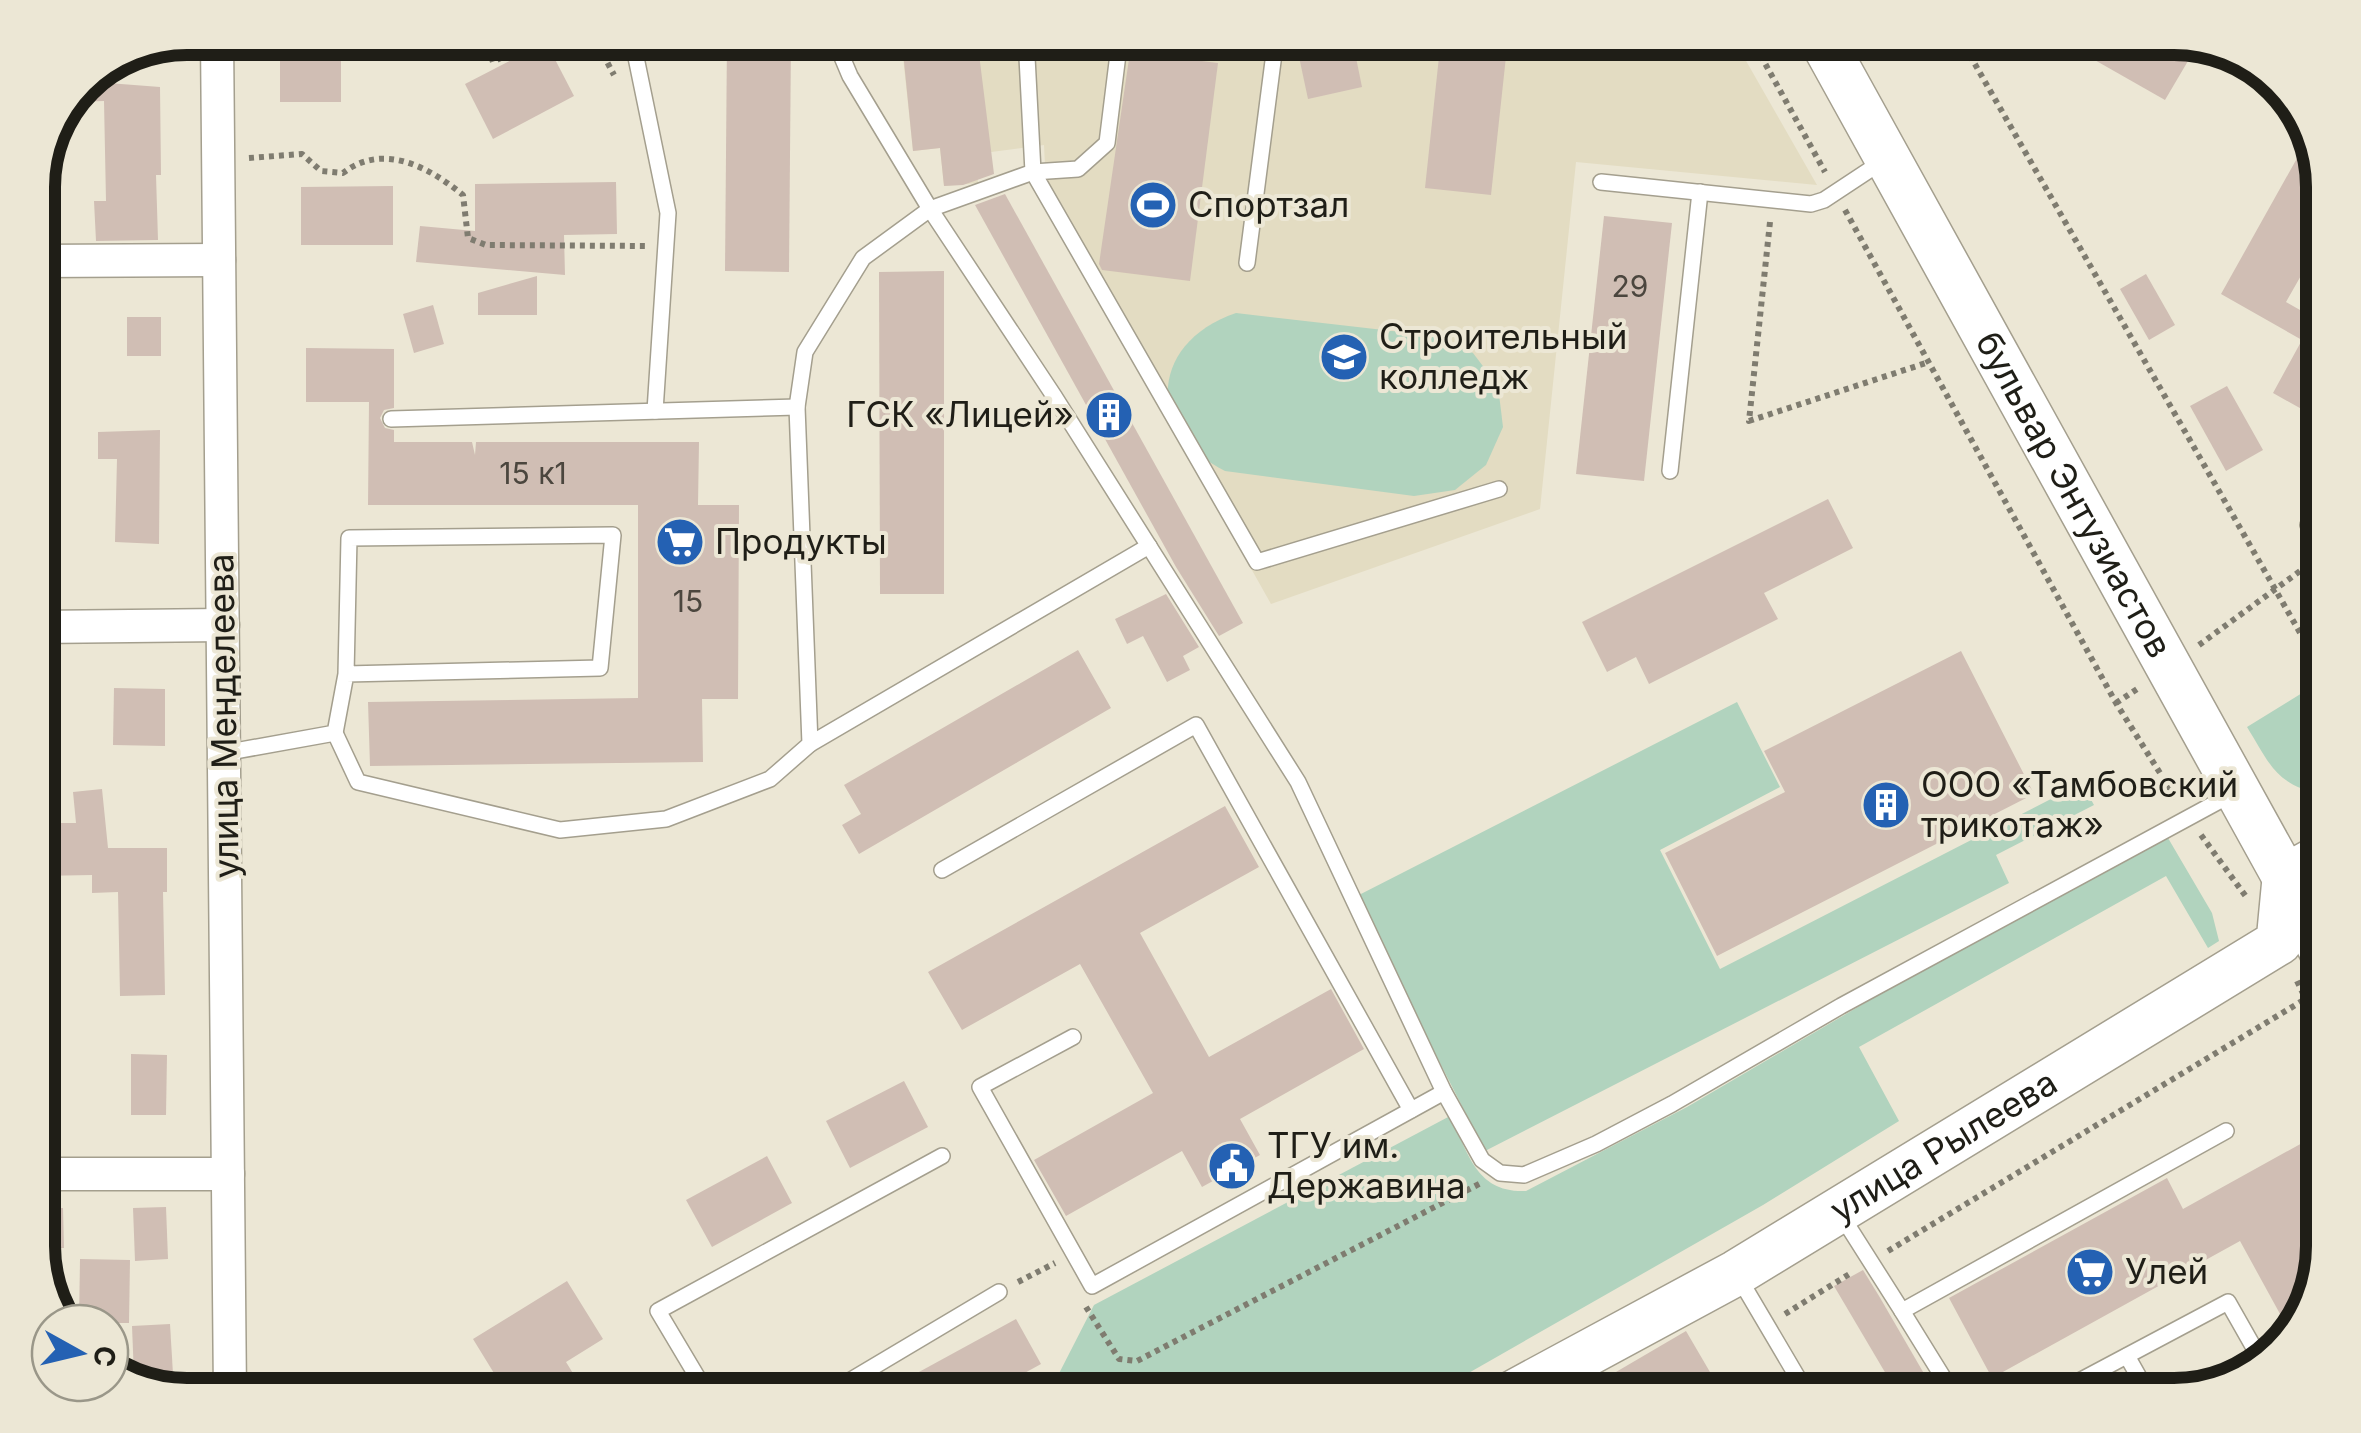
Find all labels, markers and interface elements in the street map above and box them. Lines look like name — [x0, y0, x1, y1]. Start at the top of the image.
sports icon: Спортзал — [1127, 179, 1179, 231]
place label: Спортзал — [1188, 183, 1349, 225]
house number: 29 — [1612, 268, 1648, 304]
place label: Строительный колледж — [1379, 315, 1628, 397]
street label: бульвар Энтузиастов — [1968, 324, 2181, 664]
school or university icon: Строительный колледж — [1318, 331, 1370, 383]
building icon: ГСК «Лицей» — [1083, 389, 1135, 441]
place label: ГСК «Лицей» — [846, 393, 1074, 435]
house number: 15 к1 — [499, 455, 567, 491]
supermarket icon: Продукты — [654, 516, 706, 568]
place label: Продукты — [715, 520, 887, 562]
street label: улица Менделеева — [199, 553, 247, 879]
house number: 15 — [673, 583, 703, 619]
place label: ООО «Тамбовский трикотаж» — [1921, 763, 2238, 845]
building icon: ООО «Тамбовский трикотаж» — [1860, 779, 1912, 831]
street label: улица Рылеева — [1822, 1061, 2064, 1231]
place label: ТГУ им. Державина — [1267, 1124, 1466, 1206]
public building icon: ТГУ им. Державина — [1206, 1140, 1258, 1192]
supermarket icon: Улей — [2064, 1246, 2116, 1298]
place label: Улей — [2125, 1250, 2208, 1292]
north arrow — [30, 1303, 130, 1403]
text: С — [86, 1344, 123, 1369]

